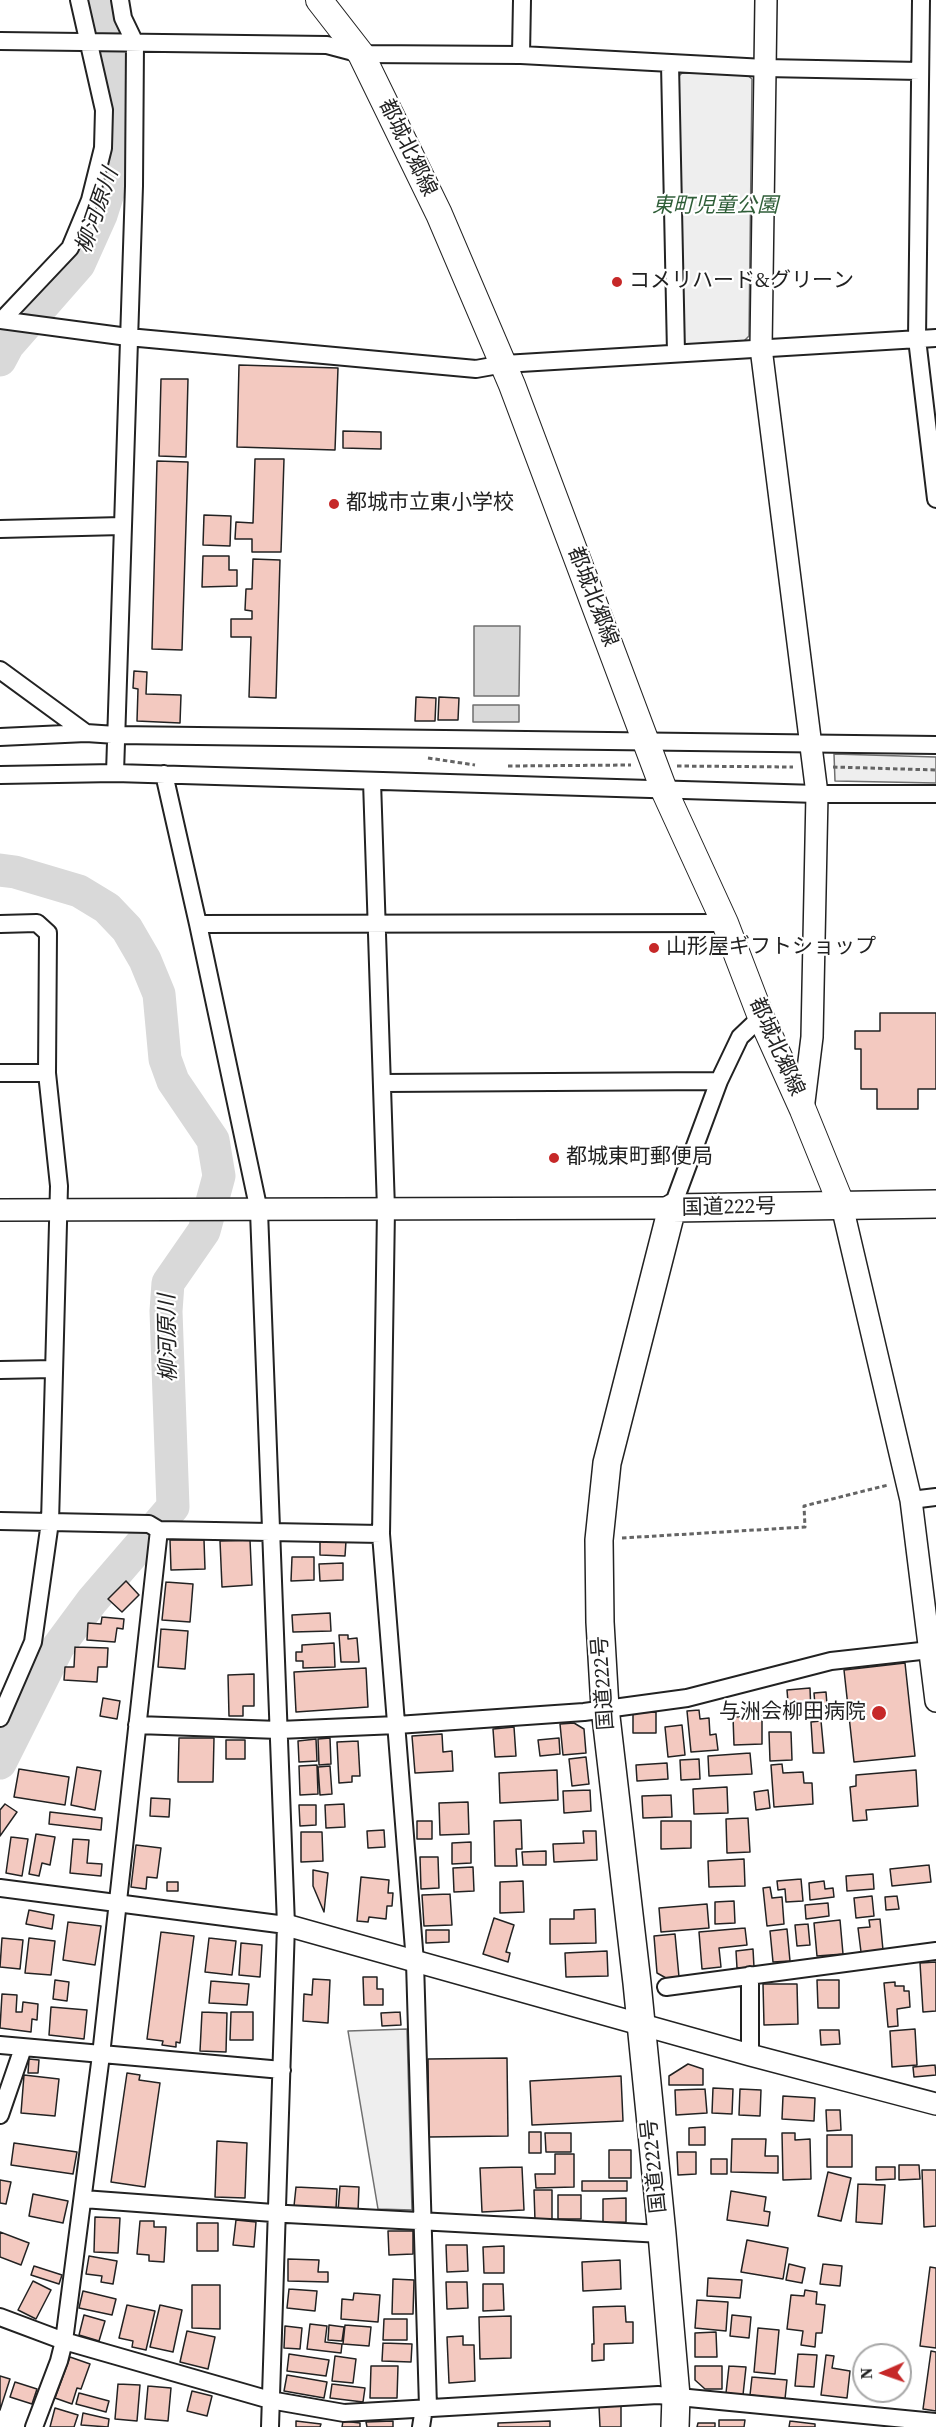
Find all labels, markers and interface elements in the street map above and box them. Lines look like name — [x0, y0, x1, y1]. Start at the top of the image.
street label: 都城北郷線 — [373, 95, 441, 201]
water label: 柳河原川 — [71, 165, 125, 257]
park label: 東町児童公園 — [652, 194, 778, 220]
place label: コメリハード&グリーン — [629, 269, 854, 295]
marker: コメリハード&グリーン — [610, 275, 624, 289]
place label: 都城市立東小学校 — [346, 491, 514, 517]
marker: 都城市立東小学校 — [327, 497, 341, 511]
street label: 都城北郷線 — [561, 543, 623, 651]
place label: 山形屋ギフトショップ — [666, 935, 876, 961]
marker: 山形屋ギフトショップ — [647, 941, 661, 955]
street label: 都城北郷線 — [743, 994, 809, 1100]
place label: 都城東町郵便局 — [566, 1145, 713, 1171]
marker: 都城東町郵便局 — [547, 1151, 561, 1165]
street label: 国道222号 — [682, 1195, 776, 1221]
water label: 柳河原川 — [155, 1294, 183, 1382]
street label: 国道222号 — [588, 1635, 620, 1731]
place label: 与洲会柳田病院 — [719, 1700, 866, 1726]
marker: 与洲会柳田病院 — [870, 1704, 888, 1722]
street label: 国道222号 — [638, 2118, 672, 2214]
north arrow — [852, 2343, 912, 2403]
text: N — [855, 2367, 877, 2380]

